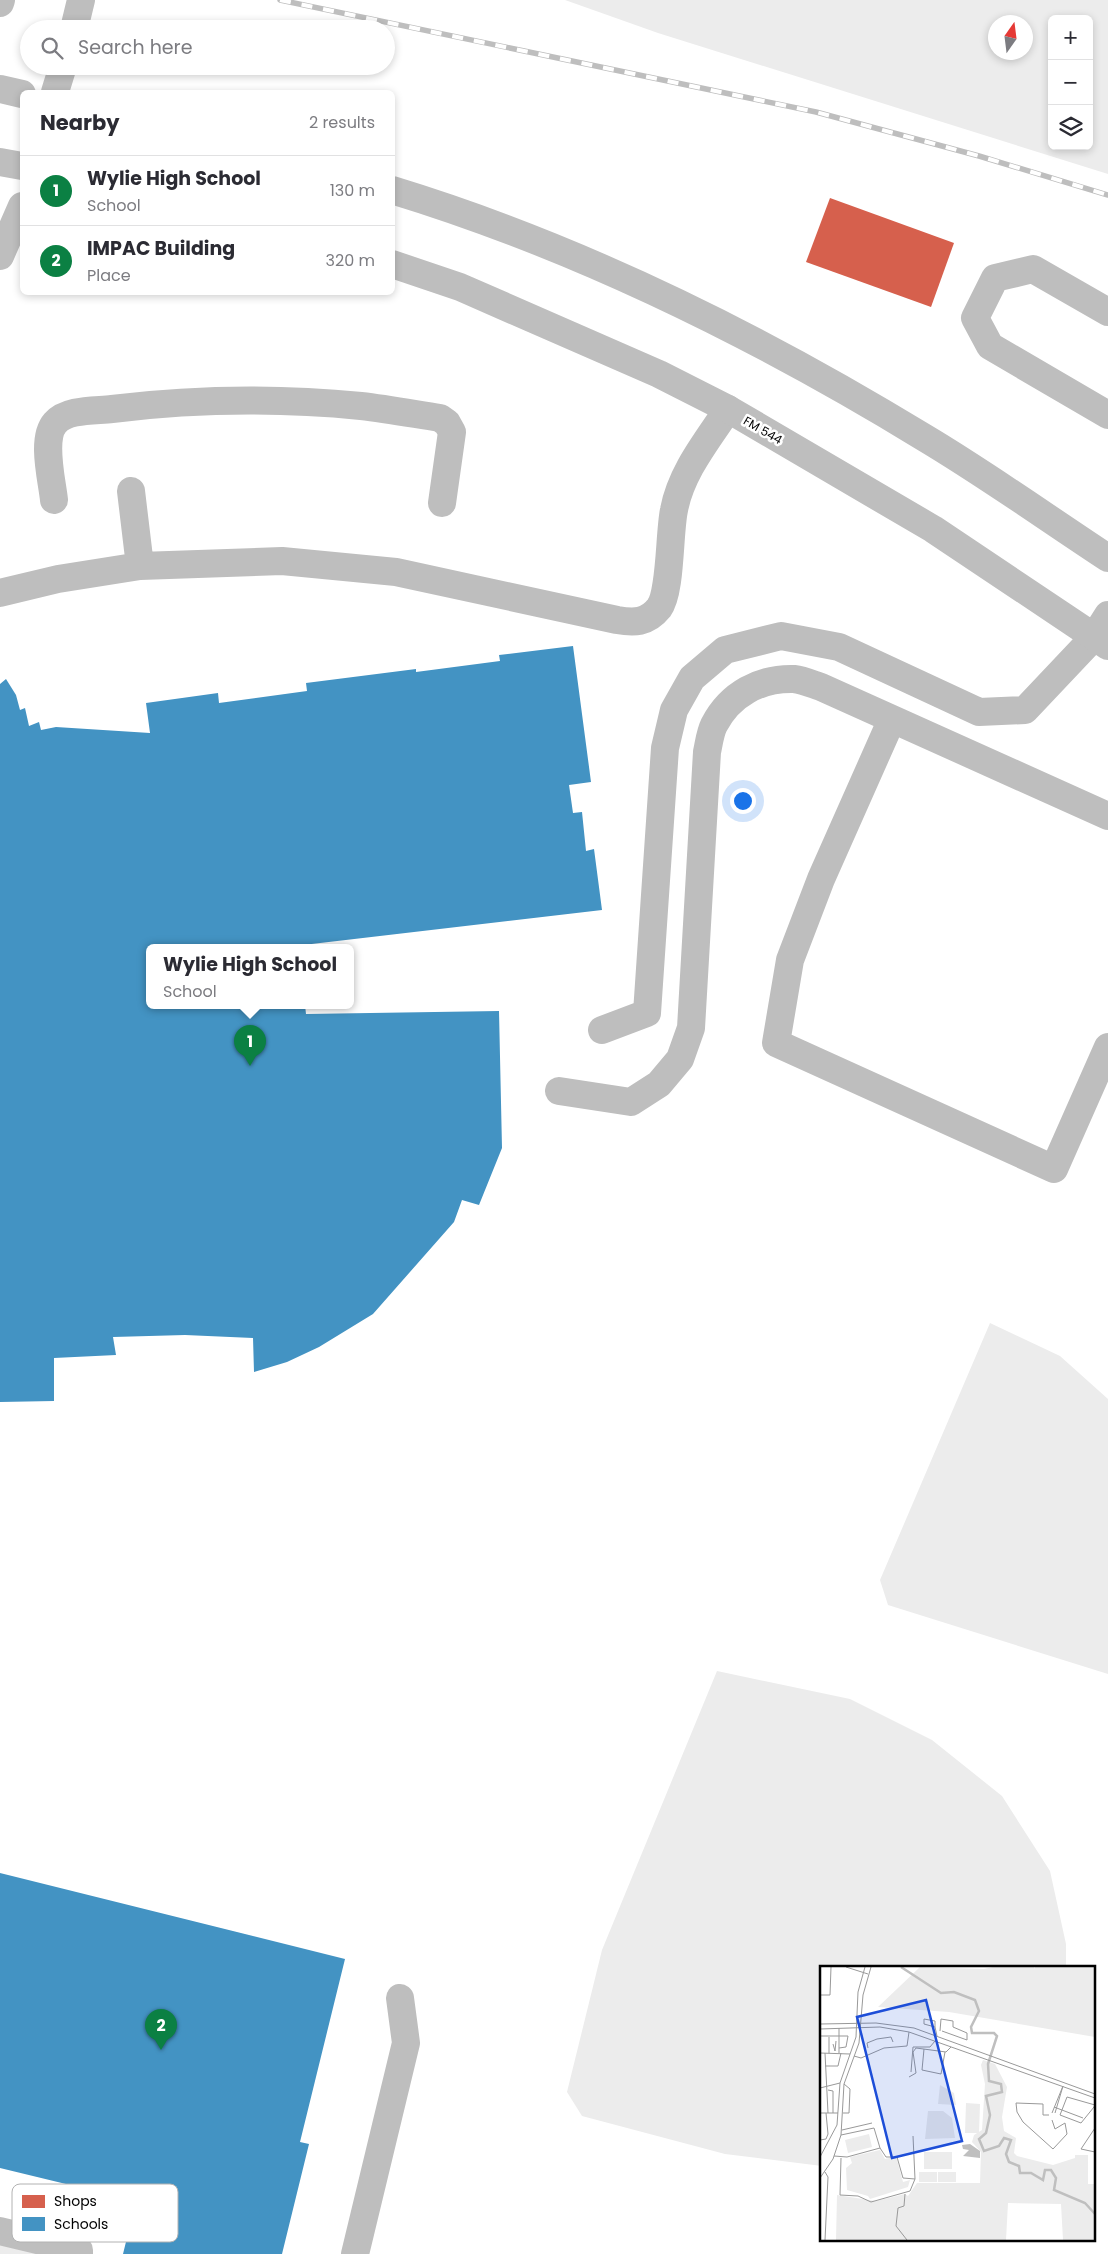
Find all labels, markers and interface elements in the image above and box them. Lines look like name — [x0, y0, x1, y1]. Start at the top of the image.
north arrow — [988, 15, 1033, 60]
map controls — [1048, 15, 1093, 150]
button: + — [1048, 15, 1093, 60]
search box — [20, 20, 395, 75]
icon: search — [38, 34, 66, 62]
text: Search here — [78, 34, 192, 61]
button: − — [1048, 60, 1093, 105]
button: layers — [1048, 105, 1093, 150]
text: Nearby — [40, 108, 120, 137]
text: 2 results — [309, 111, 375, 134]
text: Wylie High School — [87, 165, 261, 192]
text: 1 — [53, 179, 59, 202]
text: 130 m — [330, 179, 375, 202]
text: School — [87, 194, 141, 217]
text: IMPAC Building — [87, 235, 235, 262]
text: 2 — [51, 249, 61, 272]
text: 320 m — [326, 249, 375, 272]
text: Place — [87, 264, 131, 287]
street label: FM 544 — [740, 412, 786, 448]
your location — [730, 788, 756, 814]
popup — [146, 944, 354, 1009]
text: Wylie High School — [163, 951, 337, 978]
text: School — [163, 980, 217, 1003]
pin: 1 — [234, 1025, 266, 1066]
inset map — [820, 1966, 1096, 2242]
pin: 2 — [145, 2009, 177, 2050]
legend — [12, 2184, 178, 2242]
text: Shops — [54, 2191, 97, 2211]
text: Schools — [54, 2214, 108, 2234]

